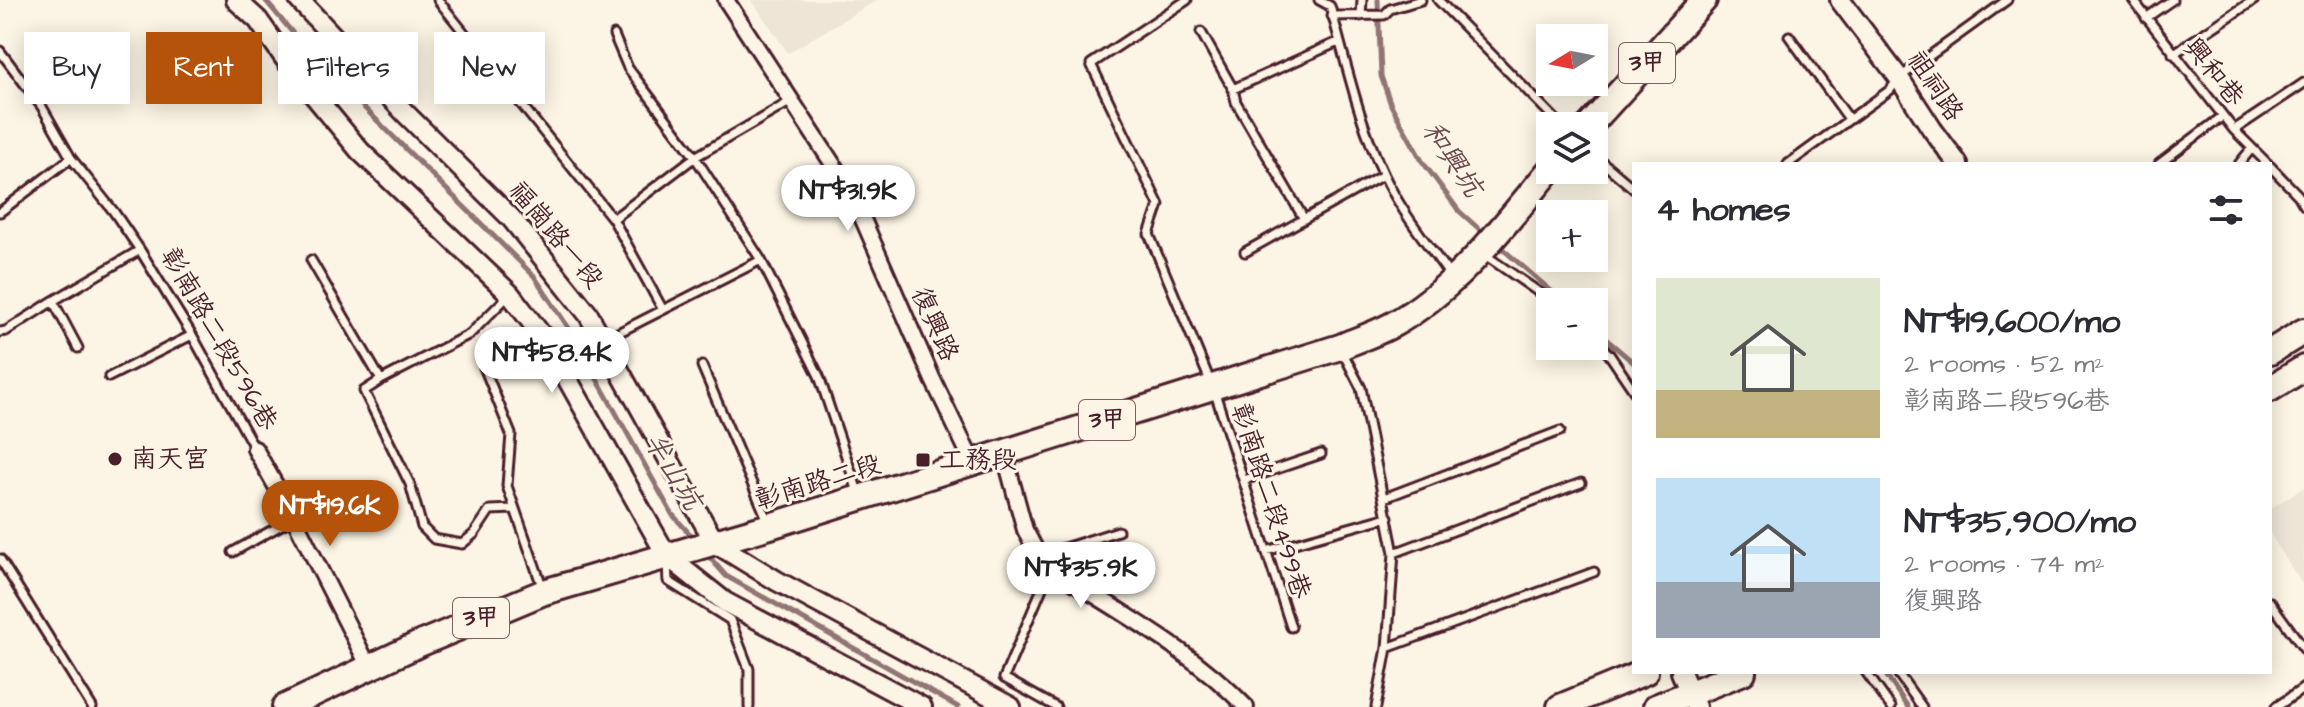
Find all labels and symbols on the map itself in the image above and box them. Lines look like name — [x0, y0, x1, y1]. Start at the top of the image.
north arrow — [1536, 24, 1608, 96]
street label: 興和巷 — [2175, 30, 2253, 114]
road number: 3甲 — [1619, 43, 1675, 83]
street label: 祖祠路 — [1898, 44, 1972, 128]
water label: 和興坑 — [1412, 113, 1493, 207]
pin: NT$31.9K — [765, 165, 931, 233]
street label: 福崗路一段 — [500, 174, 612, 296]
street label: 彰南路二段596巷 — [152, 241, 286, 437]
street label: 復興路 — [903, 281, 967, 367]
pin: NT$58.4K — [469, 327, 635, 395]
street label: 彰南路二段499巷 — [1222, 399, 1320, 603]
road number: 3甲 — [1079, 400, 1135, 440]
water label: 半山坑 — [635, 425, 713, 520]
place label: 南天宮 — [131, 441, 209, 477]
place label: 工務段 — [939, 442, 1017, 478]
street label: 彰南路二段 — [751, 446, 885, 518]
marker: 南天宮 — [106, 450, 124, 468]
marker: 工務段 — [914, 451, 932, 469]
pin: NT$19.6K — [247, 480, 413, 548]
pin: NT$35.9K — [998, 542, 1164, 610]
road number: 3甲 — [453, 598, 509, 638]

